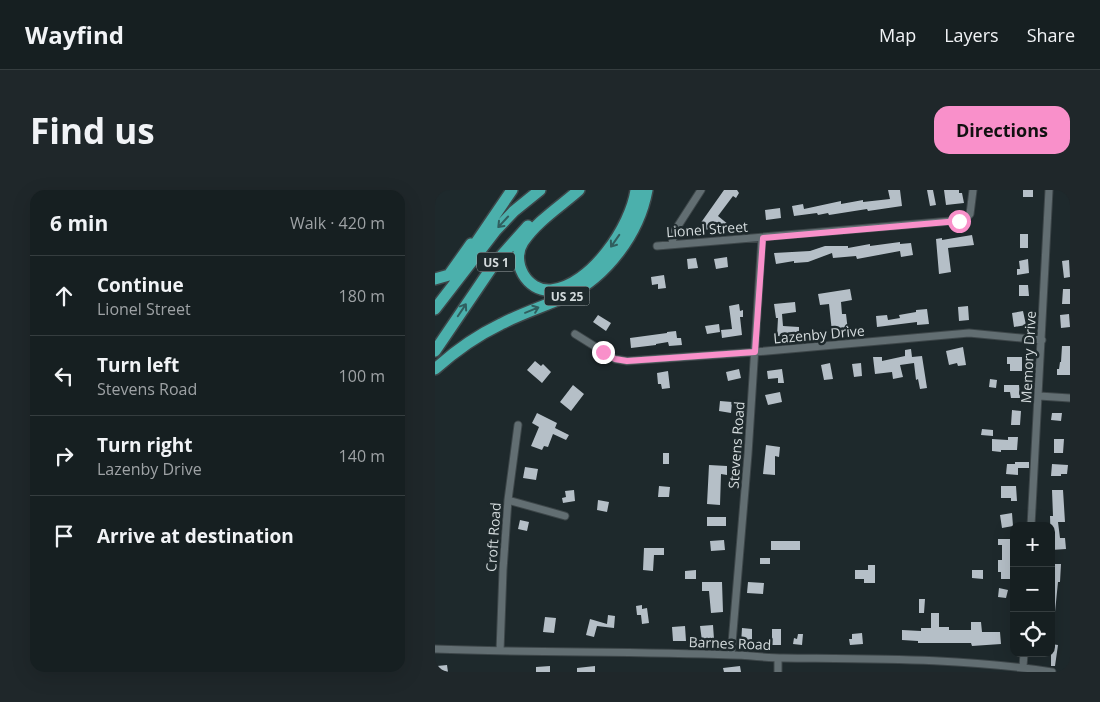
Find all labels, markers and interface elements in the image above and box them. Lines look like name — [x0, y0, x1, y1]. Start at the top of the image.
text: Wayfind — [25, 18, 124, 51]
text: Map — [879, 23, 916, 47]
text: Layers — [944, 23, 999, 47]
text: Share — [1027, 23, 1075, 47]
button: Directions — [934, 106, 1070, 154]
text: Find us — [30, 107, 155, 154]
text: 6 min — [50, 209, 108, 237]
route start — [948, 210, 971, 233]
text: Walk · 420 m — [290, 212, 385, 234]
one-way arrow — [497, 216, 509, 229]
street label: Lionel Street — [665, 217, 749, 241]
one-way arrow — [610, 234, 620, 248]
road number: US 1 — [477, 252, 515, 272]
text: Continue — [97, 272, 184, 298]
icon: ahead — [50, 282, 78, 310]
text: 180 m — [339, 285, 385, 307]
road number: US 25 — [545, 286, 589, 305]
text: Lionel Street — [97, 298, 191, 320]
one-way arrow — [457, 304, 467, 318]
one-way arrow — [524, 305, 539, 315]
street label: Memory Drive — [1016, 310, 1040, 404]
street label: Lazenby Drive — [773, 321, 866, 347]
route end — [592, 341, 615, 364]
text: Turn left — [97, 352, 179, 378]
icon: left — [50, 362, 78, 390]
text: 100 m — [339, 365, 385, 387]
text: Stevens Road — [97, 378, 197, 400]
street label: Stevens Road — [723, 401, 749, 489]
text: Turn right — [97, 432, 192, 458]
icon: right — [50, 442, 78, 470]
text: 140 m — [339, 445, 385, 467]
text: Lazenby Drive — [97, 458, 202, 480]
street label: Croft Road — [481, 502, 505, 572]
icon: arrive — [50, 522, 78, 550]
map controls — [1010, 522, 1055, 657]
button: + — [1010, 522, 1055, 567]
text: Arrive at destination — [97, 523, 294, 549]
button: − — [1010, 567, 1055, 612]
button: locate — [1010, 612, 1055, 657]
street label: Barnes Road — [688, 632, 772, 654]

